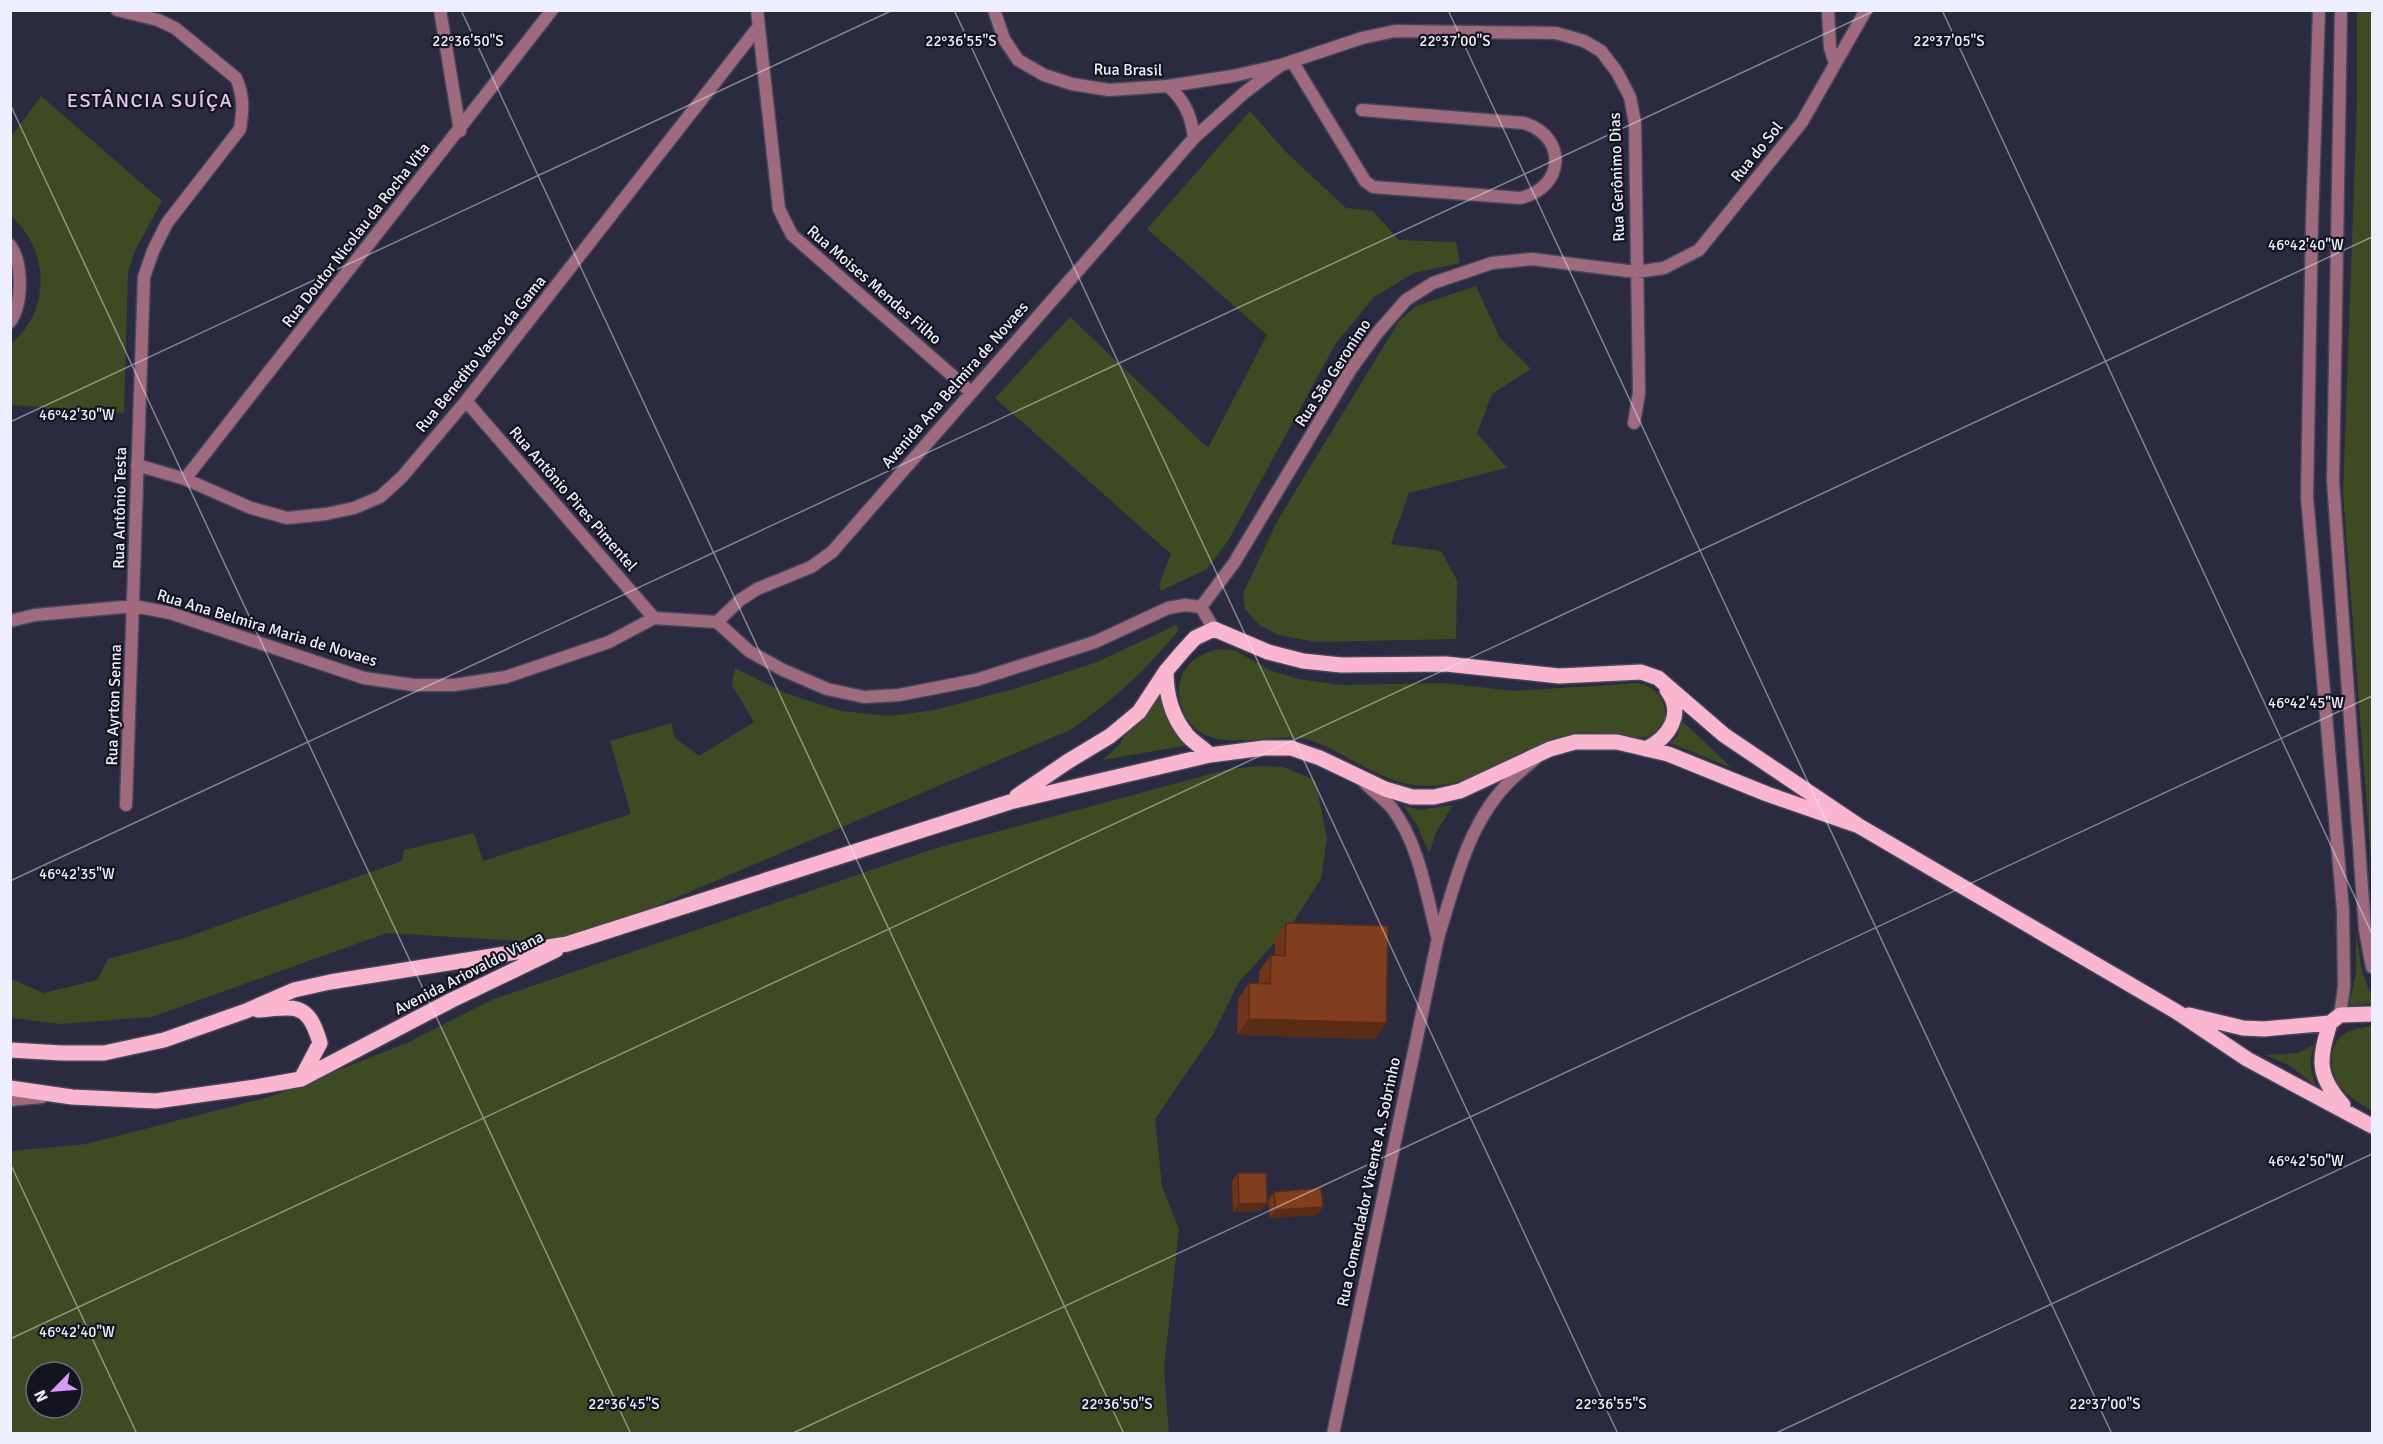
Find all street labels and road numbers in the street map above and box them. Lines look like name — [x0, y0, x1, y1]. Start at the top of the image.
street label: Rua Brasil — [1093, 59, 1163, 81]
street label: Rua Gerônimo Dias — [1605, 112, 1629, 242]
street label: Rua do Sol — [1727, 118, 1788, 186]
street label: Rua Doutor Nicolau da Rocha Vita — [278, 139, 434, 331]
street label: Rua Moises Mendes Filho — [803, 221, 945, 349]
street label: Rua Benedito Vasco da Gama — [411, 271, 551, 437]
street label: Avenida Ana Belmira de Novaes — [877, 298, 1033, 472]
street label: Rua São Geronimo — [1291, 315, 1375, 431]
street label: Rua Antônio Pires Pimentel — [505, 422, 642, 576]
street label: Rua Antônio Testa — [109, 447, 131, 569]
street label: Rua Ana Belmira Maria de Novaes — [154, 585, 380, 671]
street label: Rua Ayrton Senna — [102, 644, 126, 766]
street label: Avenida Ariovaldo Viana — [391, 927, 547, 1019]
street label: Rua Comendador Vicente A. Sobrinho — [1333, 1055, 1405, 1309]

